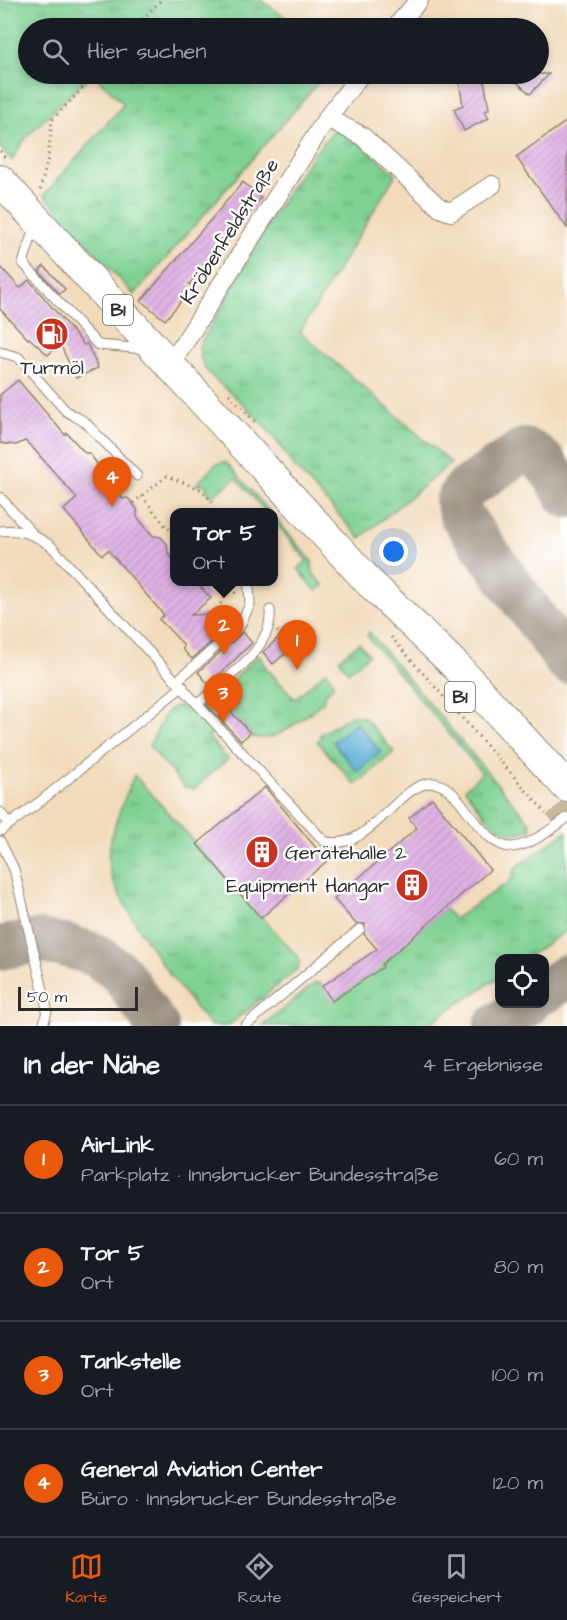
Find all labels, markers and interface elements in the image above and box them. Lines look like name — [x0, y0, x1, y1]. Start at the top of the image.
search box — [18, 18, 549, 84]
icon: search — [39, 35, 72, 68]
text: Hier suchen — [87, 36, 206, 67]
street label: Kröbenfeldstraße — [174, 153, 286, 310]
road number: B1 — [103, 295, 133, 325]
fuel station icon: Turmöl — [34, 316, 70, 352]
place label: Turmöl — [20, 354, 84, 382]
pin: 4 — [92, 458, 132, 507]
popup — [170, 508, 278, 586]
text: Tor 5 — [193, 518, 255, 549]
your location — [379, 537, 408, 566]
text: Ort — [193, 549, 225, 577]
pin: 2 — [204, 606, 244, 655]
pin: 1 — [278, 620, 316, 670]
pin: 3 — [204, 674, 242, 723]
road number: B1 — [445, 682, 475, 712]
building icon: Gerätehalle 2 — [244, 834, 280, 870]
place label: Gerätehalle 2 — [285, 839, 407, 867]
building icon: Equipment Hangar — [394, 867, 430, 903]
place label: Equipment Hangar — [226, 872, 389, 901]
map controls — [495, 954, 549, 1008]
button: locate — [495, 954, 549, 1008]
scale bar — [18, 984, 138, 1012]
text: 50 m — [27, 986, 67, 1008]
text: In der Nähe — [24, 1047, 160, 1083]
text: 4 Ergebnisse — [422, 1051, 543, 1079]
text: AirLink — [81, 1130, 154, 1161]
text: 1 — [42, 1145, 45, 1173]
text: 60 m — [494, 1145, 543, 1173]
text: Parkplatz · Innsbrucker Bundesstraße — [81, 1161, 439, 1189]
text: Tor 5 — [81, 1238, 144, 1269]
text: 2 — [38, 1253, 49, 1281]
text: 80 m — [494, 1253, 543, 1281]
text: Ort — [81, 1269, 114, 1297]
text: Tankstelle — [81, 1346, 181, 1377]
text: 3 — [38, 1361, 49, 1389]
text: 100 m — [492, 1361, 543, 1389]
text: Ort — [81, 1377, 114, 1405]
text: General Aviation Center — [81, 1454, 322, 1485]
text: 4 — [37, 1469, 50, 1497]
text: 120 m — [493, 1469, 543, 1497]
text: Büro · Innsbrucker Bundesstraße — [81, 1485, 397, 1513]
tab: Karte — [65, 1550, 107, 1608]
tab: Route — [238, 1550, 281, 1608]
tab: Gespeichert — [412, 1550, 502, 1608]

